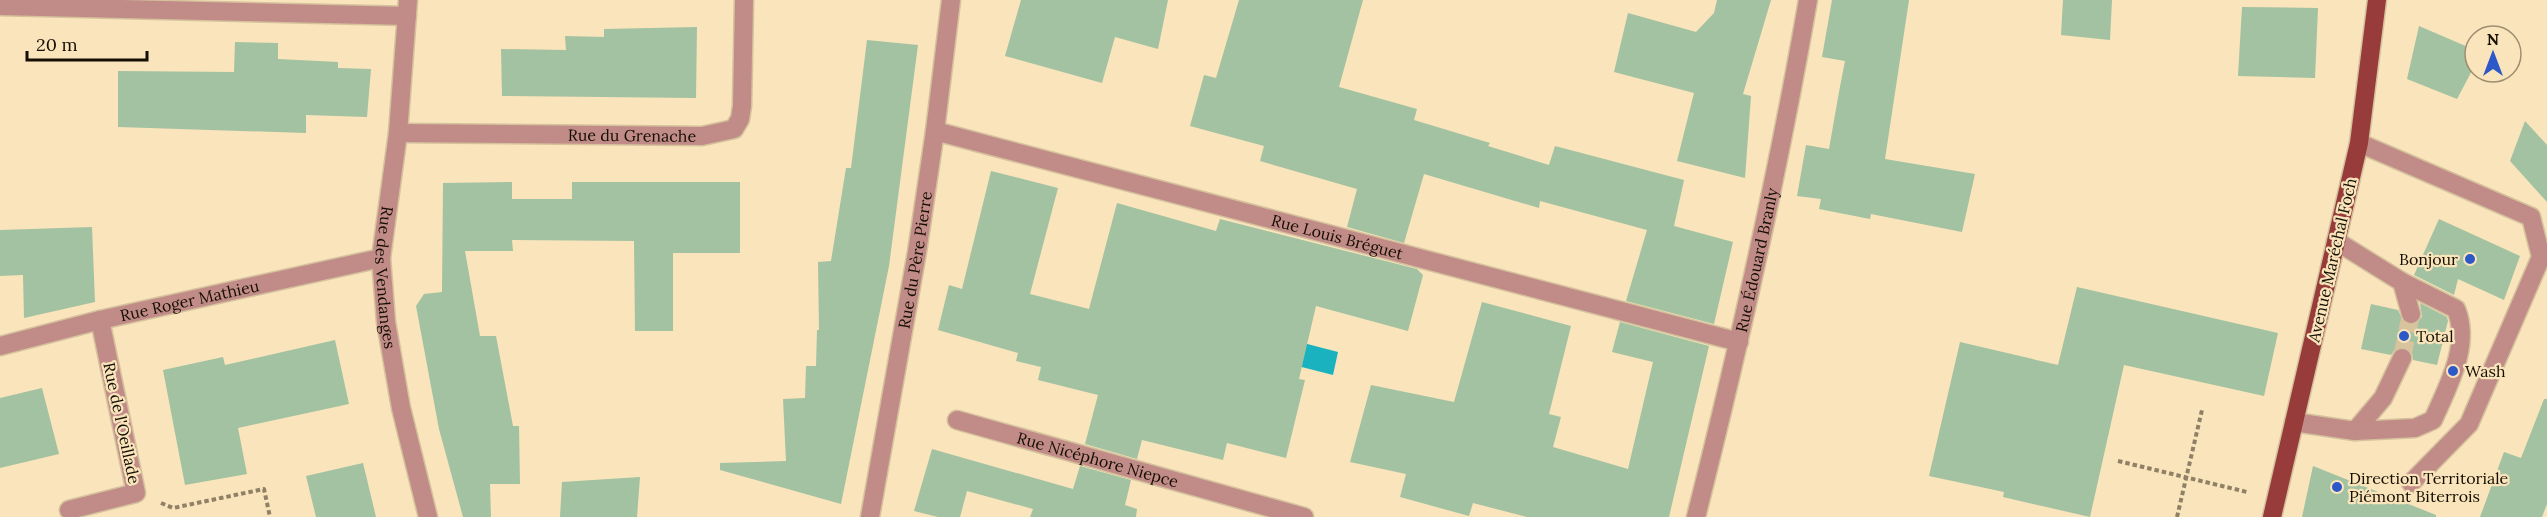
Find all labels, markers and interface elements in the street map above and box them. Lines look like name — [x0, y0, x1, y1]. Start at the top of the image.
scale bar — [27, 24, 147, 62]
north arrow — [2463, 24, 2523, 84]
text: N — [2487, 29, 2499, 49]
text: 20 m — [36, 33, 78, 56]
street label: Rue du Grenache — [568, 125, 697, 146]
street label: Avenue Maréchal Foch — [2303, 176, 2361, 345]
street label: Rue Édouard Branly — [1731, 186, 1782, 334]
street label: Rue du Père Pierre — [894, 189, 936, 330]
street label: Rue des Vendanges — [371, 205, 400, 350]
street label: Rue Louis Bréguet — [1269, 210, 1406, 264]
place label: Bonjour — [2399, 249, 2458, 269]
marker: Bonjour — [2463, 252, 2477, 266]
street label: Rue Roger Mathieu — [118, 275, 261, 325]
place label: Total — [2416, 326, 2454, 346]
marker: Total — [2397, 329, 2411, 343]
street label: Rue de l'Oeillade — [99, 360, 145, 486]
place label: Wash — [2465, 361, 2506, 381]
marker: Wash — [2446, 364, 2460, 378]
street label: Rue Nicéphore Niepce — [1015, 427, 1181, 491]
place label: Direction Territoriale Piémont Biterrois — [2349, 468, 2509, 506]
marker: Direction Territoriale Piémont Biterrois — [2330, 480, 2344, 494]

